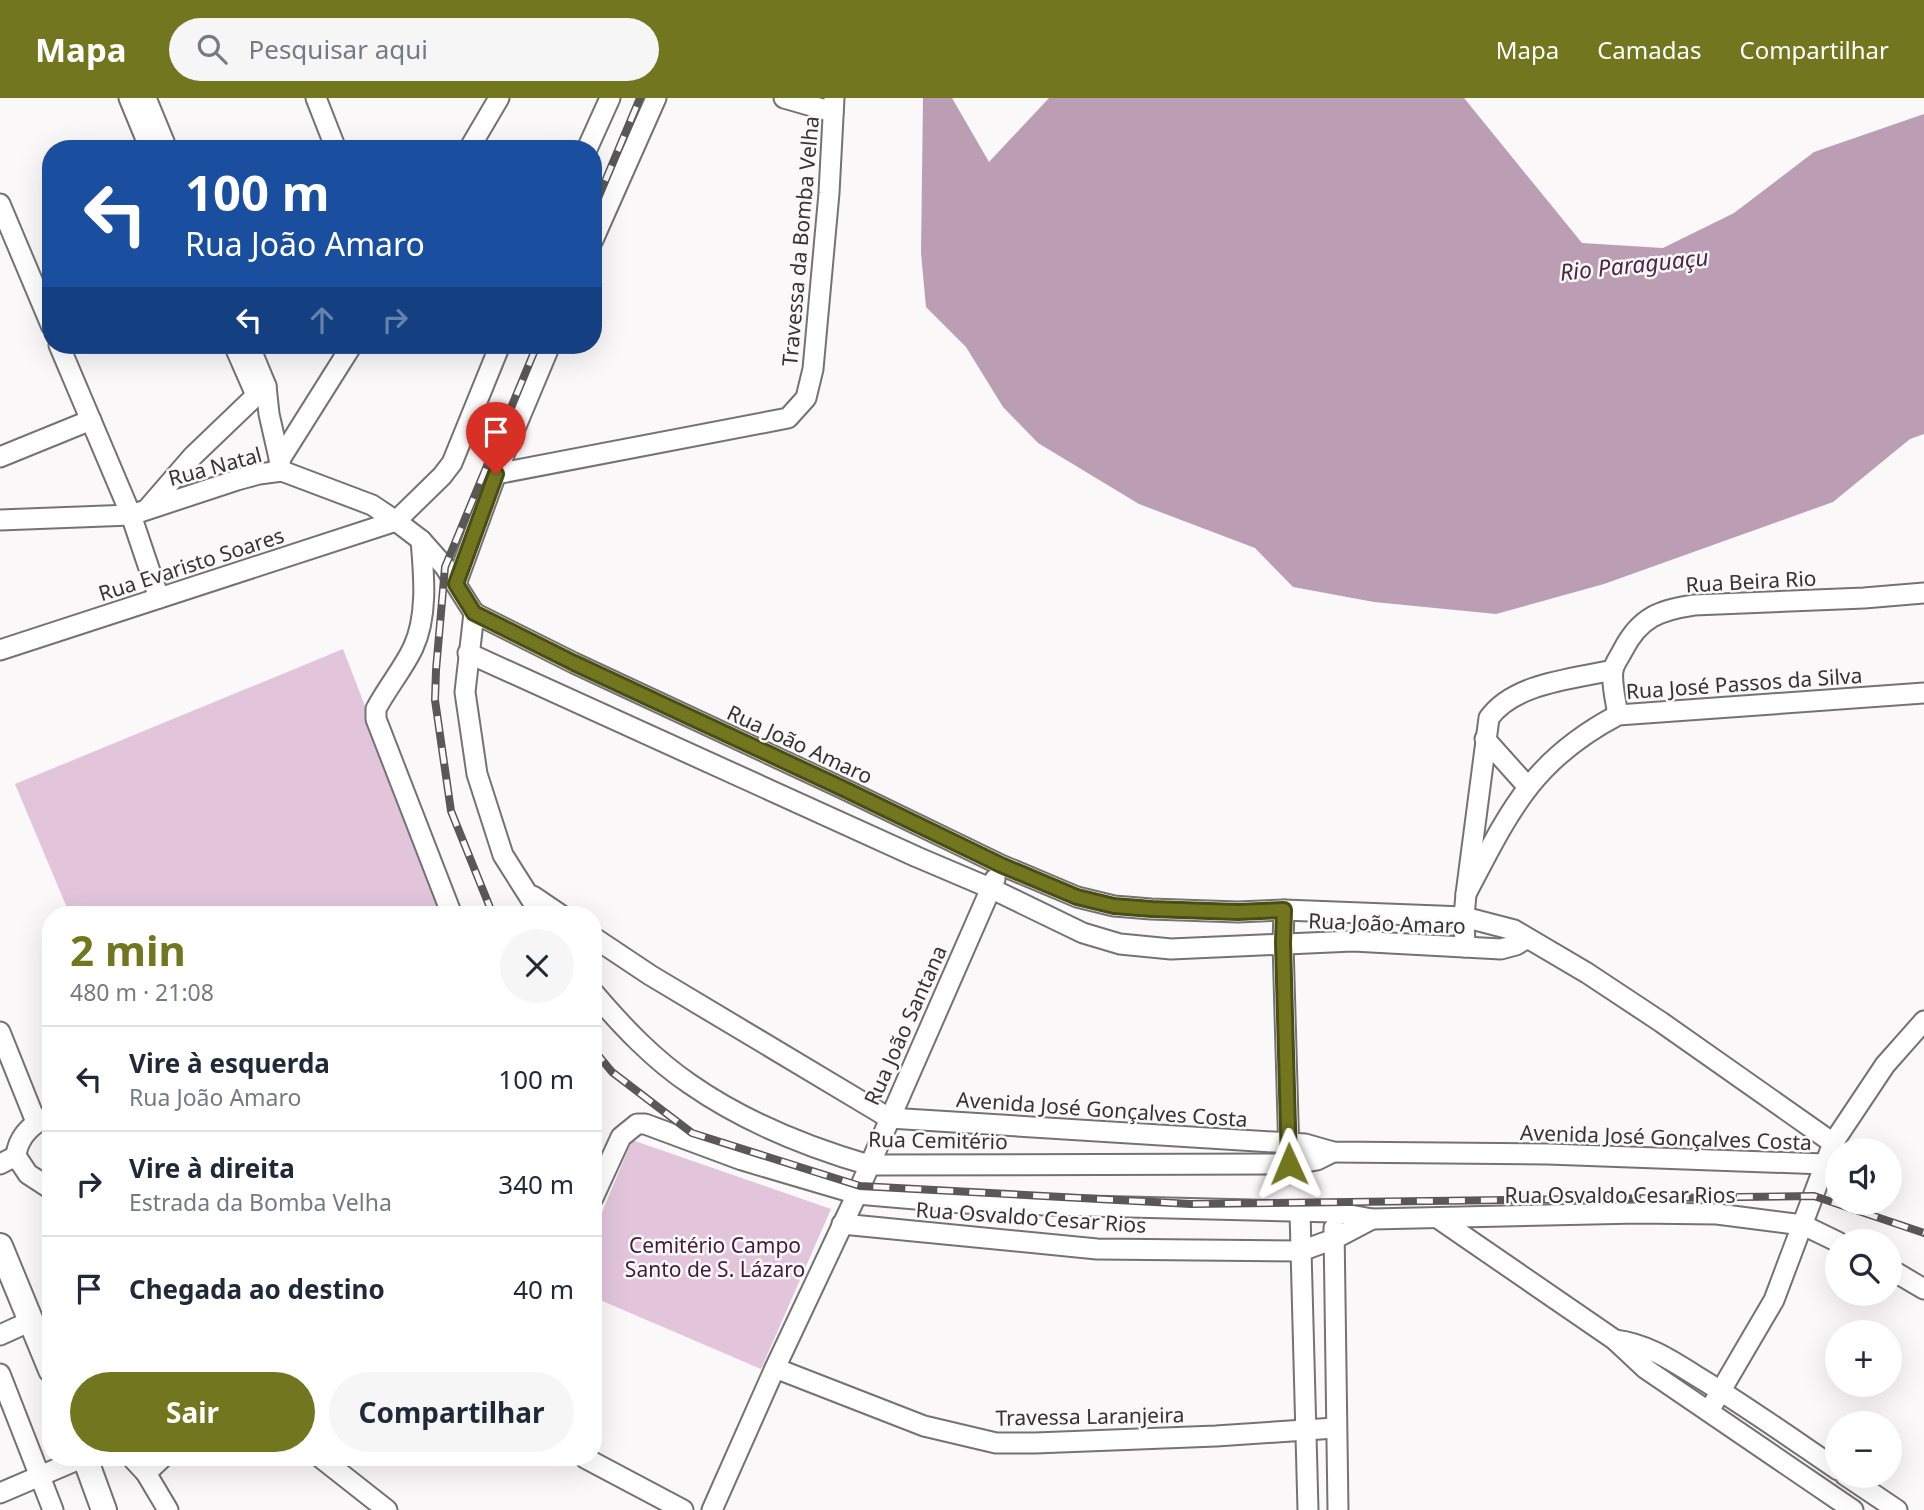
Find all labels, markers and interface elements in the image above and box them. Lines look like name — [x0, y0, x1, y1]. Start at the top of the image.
search box — [169, 18, 659, 81]
text: Mapa — [35, 27, 127, 72]
icon: search — [193, 30, 231, 68]
text: Pesquisar aqui — [249, 31, 428, 67]
text: Mapa — [1496, 33, 1559, 66]
text: Camadas — [1597, 33, 1701, 66]
text: Compartilhar — [1739, 33, 1889, 66]
street label: Travessa da Bomba Velha — [775, 115, 825, 367]
text: 100 m — [185, 159, 330, 225]
icon: left — [70, 168, 161, 259]
text: Rua João Amaro — [185, 222, 425, 265]
water label: Rio Paraguaçu — [1558, 240, 1710, 288]
icon: left — [230, 301, 268, 339]
icon: ahead — [303, 301, 341, 339]
icon: right — [376, 301, 414, 339]
pin — [466, 402, 526, 474]
icon: arrive — [477, 413, 515, 451]
street label: Rua Natal — [165, 440, 265, 492]
street label: Rua Evaristo Soares — [95, 521, 287, 607]
street label: Rua Beira Rio — [1685, 564, 1817, 598]
street label: Rua José Passos da Silva — [1625, 661, 1863, 705]
street label: Rua João Amaro — [723, 698, 877, 790]
street label: Rua João Amaro — [1308, 906, 1466, 940]
text: 2 min — [70, 921, 186, 978]
button: close — [500, 929, 574, 1003]
street label: Rua João Santana — [857, 941, 953, 1109]
text: 480 m · 21:08 — [70, 976, 214, 1008]
text: Vire à esquerda — [129, 1045, 330, 1081]
icon: left — [70, 1060, 108, 1098]
text: 100 m — [498, 1061, 574, 1097]
text: Rua João Amaro — [129, 1081, 301, 1113]
street label: Avenida José Gonçalves Costa — [955, 1085, 1249, 1133]
street label: Avenida José Gonçalves Costa — [1520, 1118, 1812, 1156]
street label: Rua Cemitério — [868, 1125, 1008, 1155]
position arrow — [1252, 1127, 1326, 1201]
map controls — [1825, 1138, 1902, 1488]
button: sound — [1825, 1138, 1902, 1215]
text: Vire à direita — [129, 1150, 295, 1186]
icon: right — [70, 1165, 108, 1203]
text: 340 m — [498, 1166, 574, 1202]
street label: Rua Osvaldo Cesar Rios — [1504, 1181, 1736, 1209]
text: Estrada da Bomba Velha — [129, 1186, 392, 1218]
street label: Rua Osvaldo Cesar Rios — [915, 1195, 1147, 1239]
button: search — [1825, 1229, 1902, 1306]
park label: Cemitério Campo Santo de S. Lázaro — [625, 1231, 805, 1283]
icon: arrive — [70, 1270, 108, 1308]
text: Chegada ao destino — [129, 1271, 385, 1307]
text: 40 m — [513, 1271, 574, 1307]
button: + — [1825, 1320, 1902, 1397]
button: Sair — [70, 1372, 315, 1452]
button: Compartilhar — [329, 1372, 574, 1452]
street label: Travessa Laranjeira — [995, 1400, 1185, 1432]
button: − — [1825, 1411, 1902, 1488]

